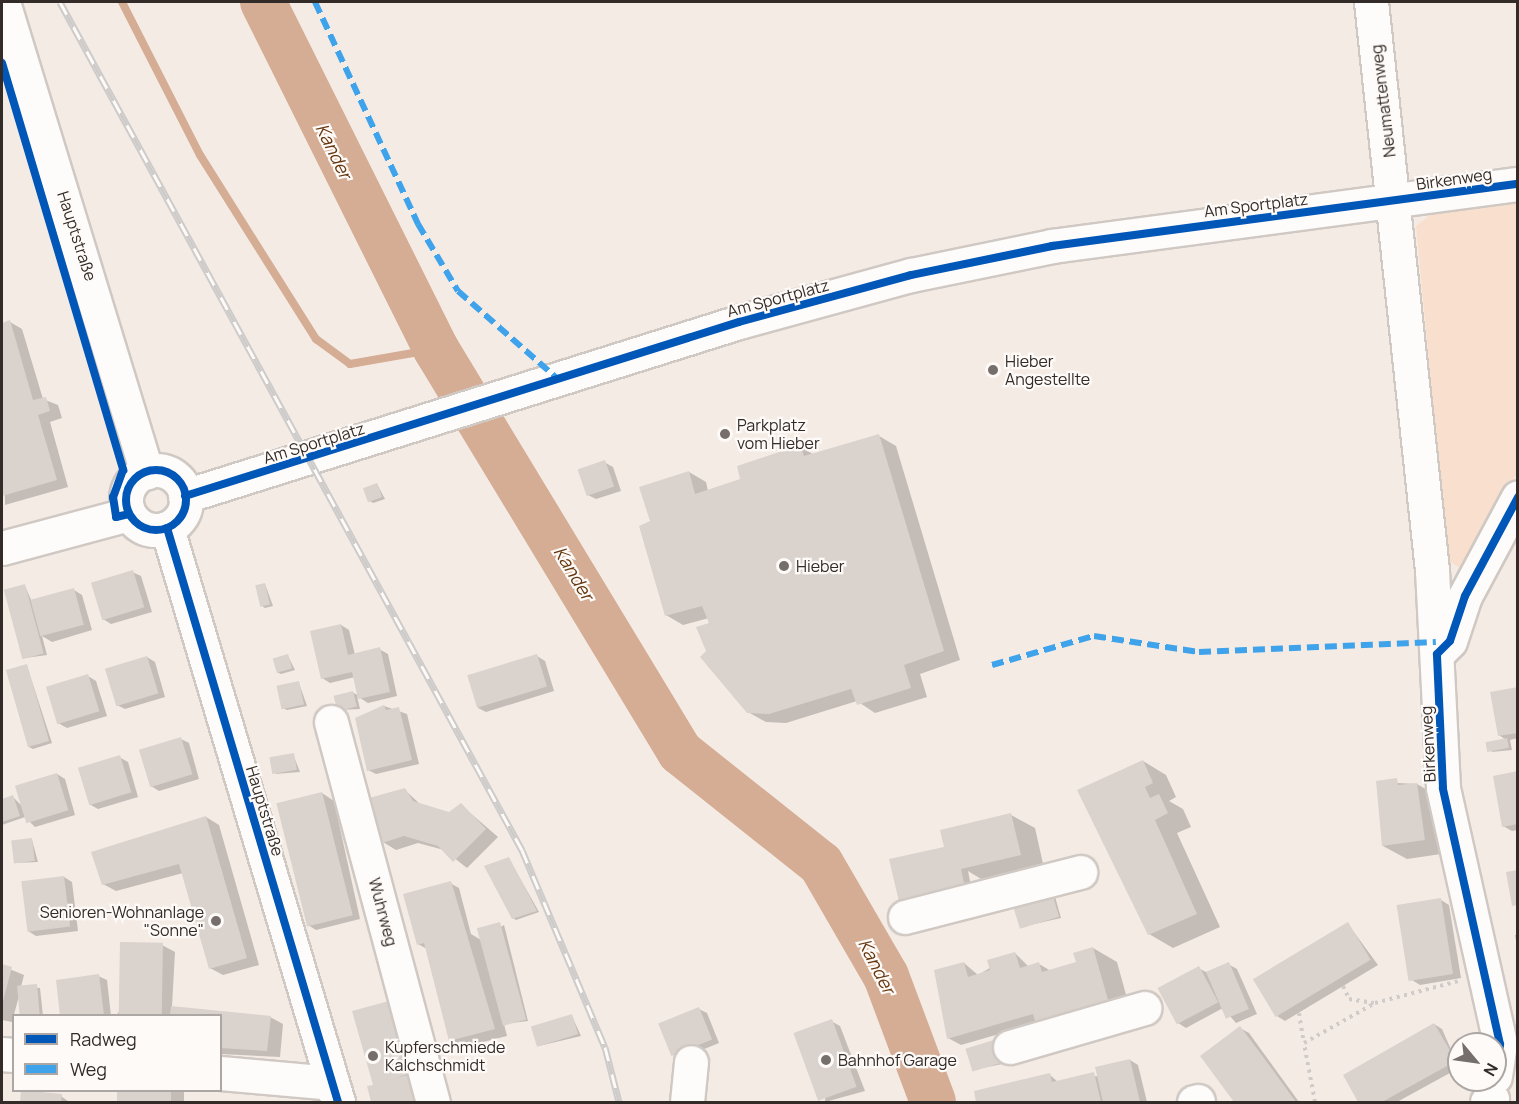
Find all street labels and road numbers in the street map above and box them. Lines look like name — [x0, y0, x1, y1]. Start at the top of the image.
street label: Neumattenweg — [1367, 43, 1399, 159]
street label: Birkenweg — [1415, 164, 1493, 194]
street label: Hauptstraße — [53, 189, 101, 283]
street label: Am Sportplatz — [1203, 189, 1309, 221]
street label: Am Sportplatz — [725, 275, 831, 321]
street label: Am Sportplatz — [261, 418, 367, 468]
street label: Birkenweg — [1416, 705, 1440, 783]
street label: Hauptstraße — [242, 764, 288, 858]
street label: Wuhrweg — [365, 876, 401, 948]

